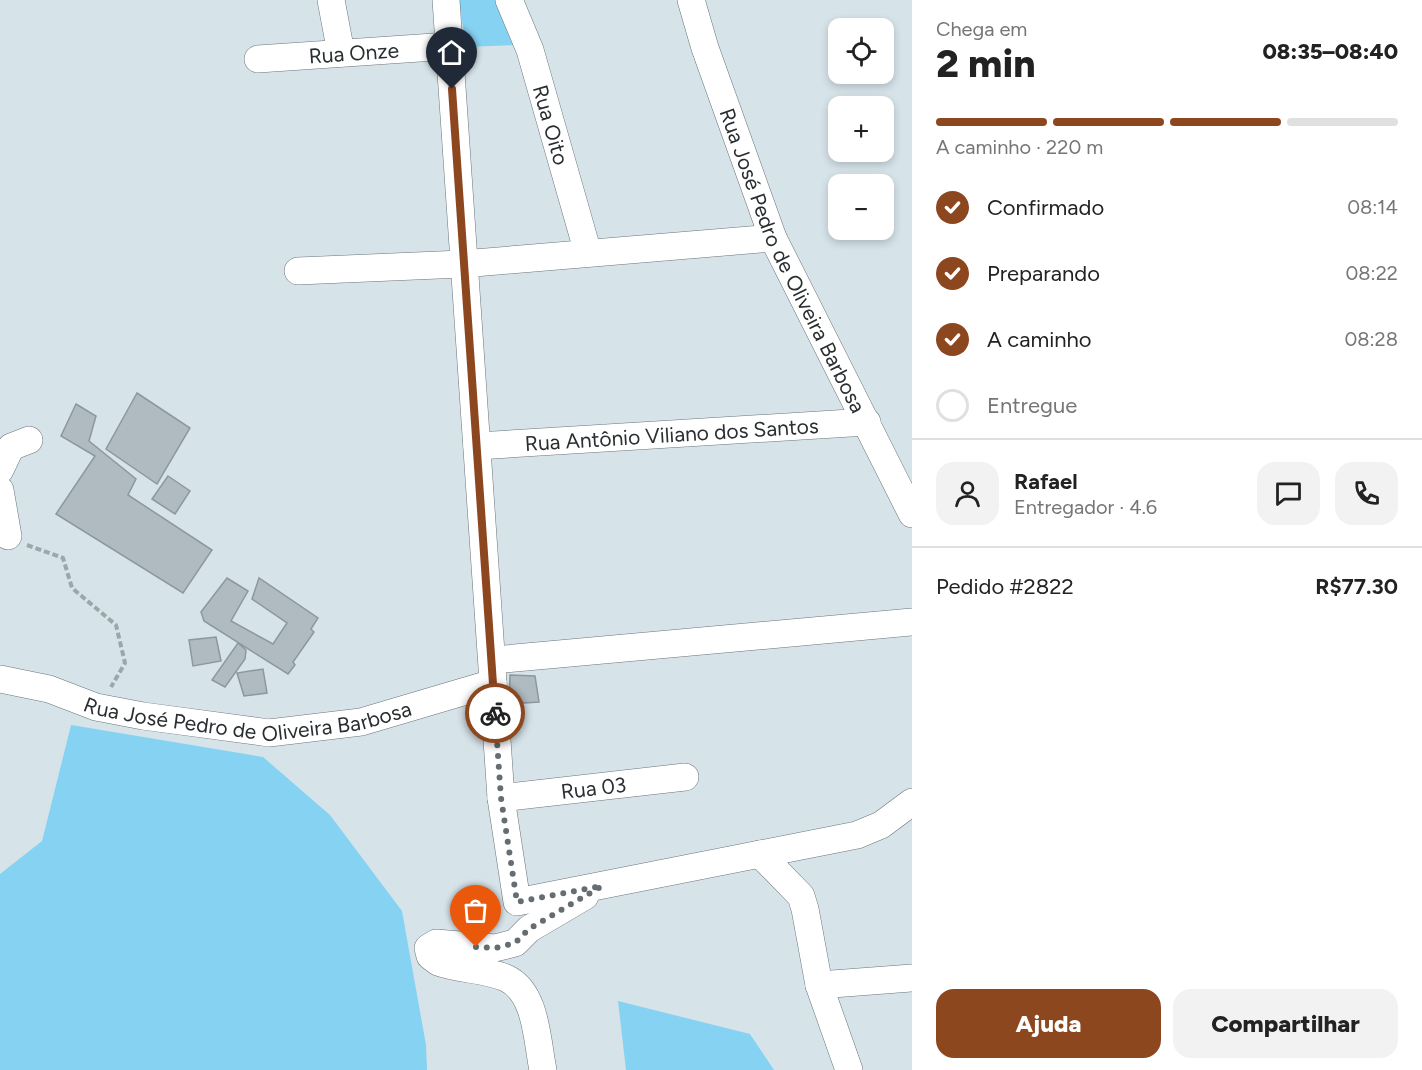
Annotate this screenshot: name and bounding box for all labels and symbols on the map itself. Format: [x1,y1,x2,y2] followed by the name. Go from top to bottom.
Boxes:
[426,27,477,89] pin
[308,37,400,68] street label: Rua Onze
[528,82,575,168] street label: Rua Oito
[715,105,871,417] street label: Rua José Pedro de Oliveira Barbosa
[524,413,819,456] street label: Rua Antônio Viliano dos Santos
[465,683,525,743] courier
[80,691,414,746] street label: Rua José Pedro de Oliveira Barbosa
[559,771,627,804] street label: Rua 03
[450,885,501,947] pin

